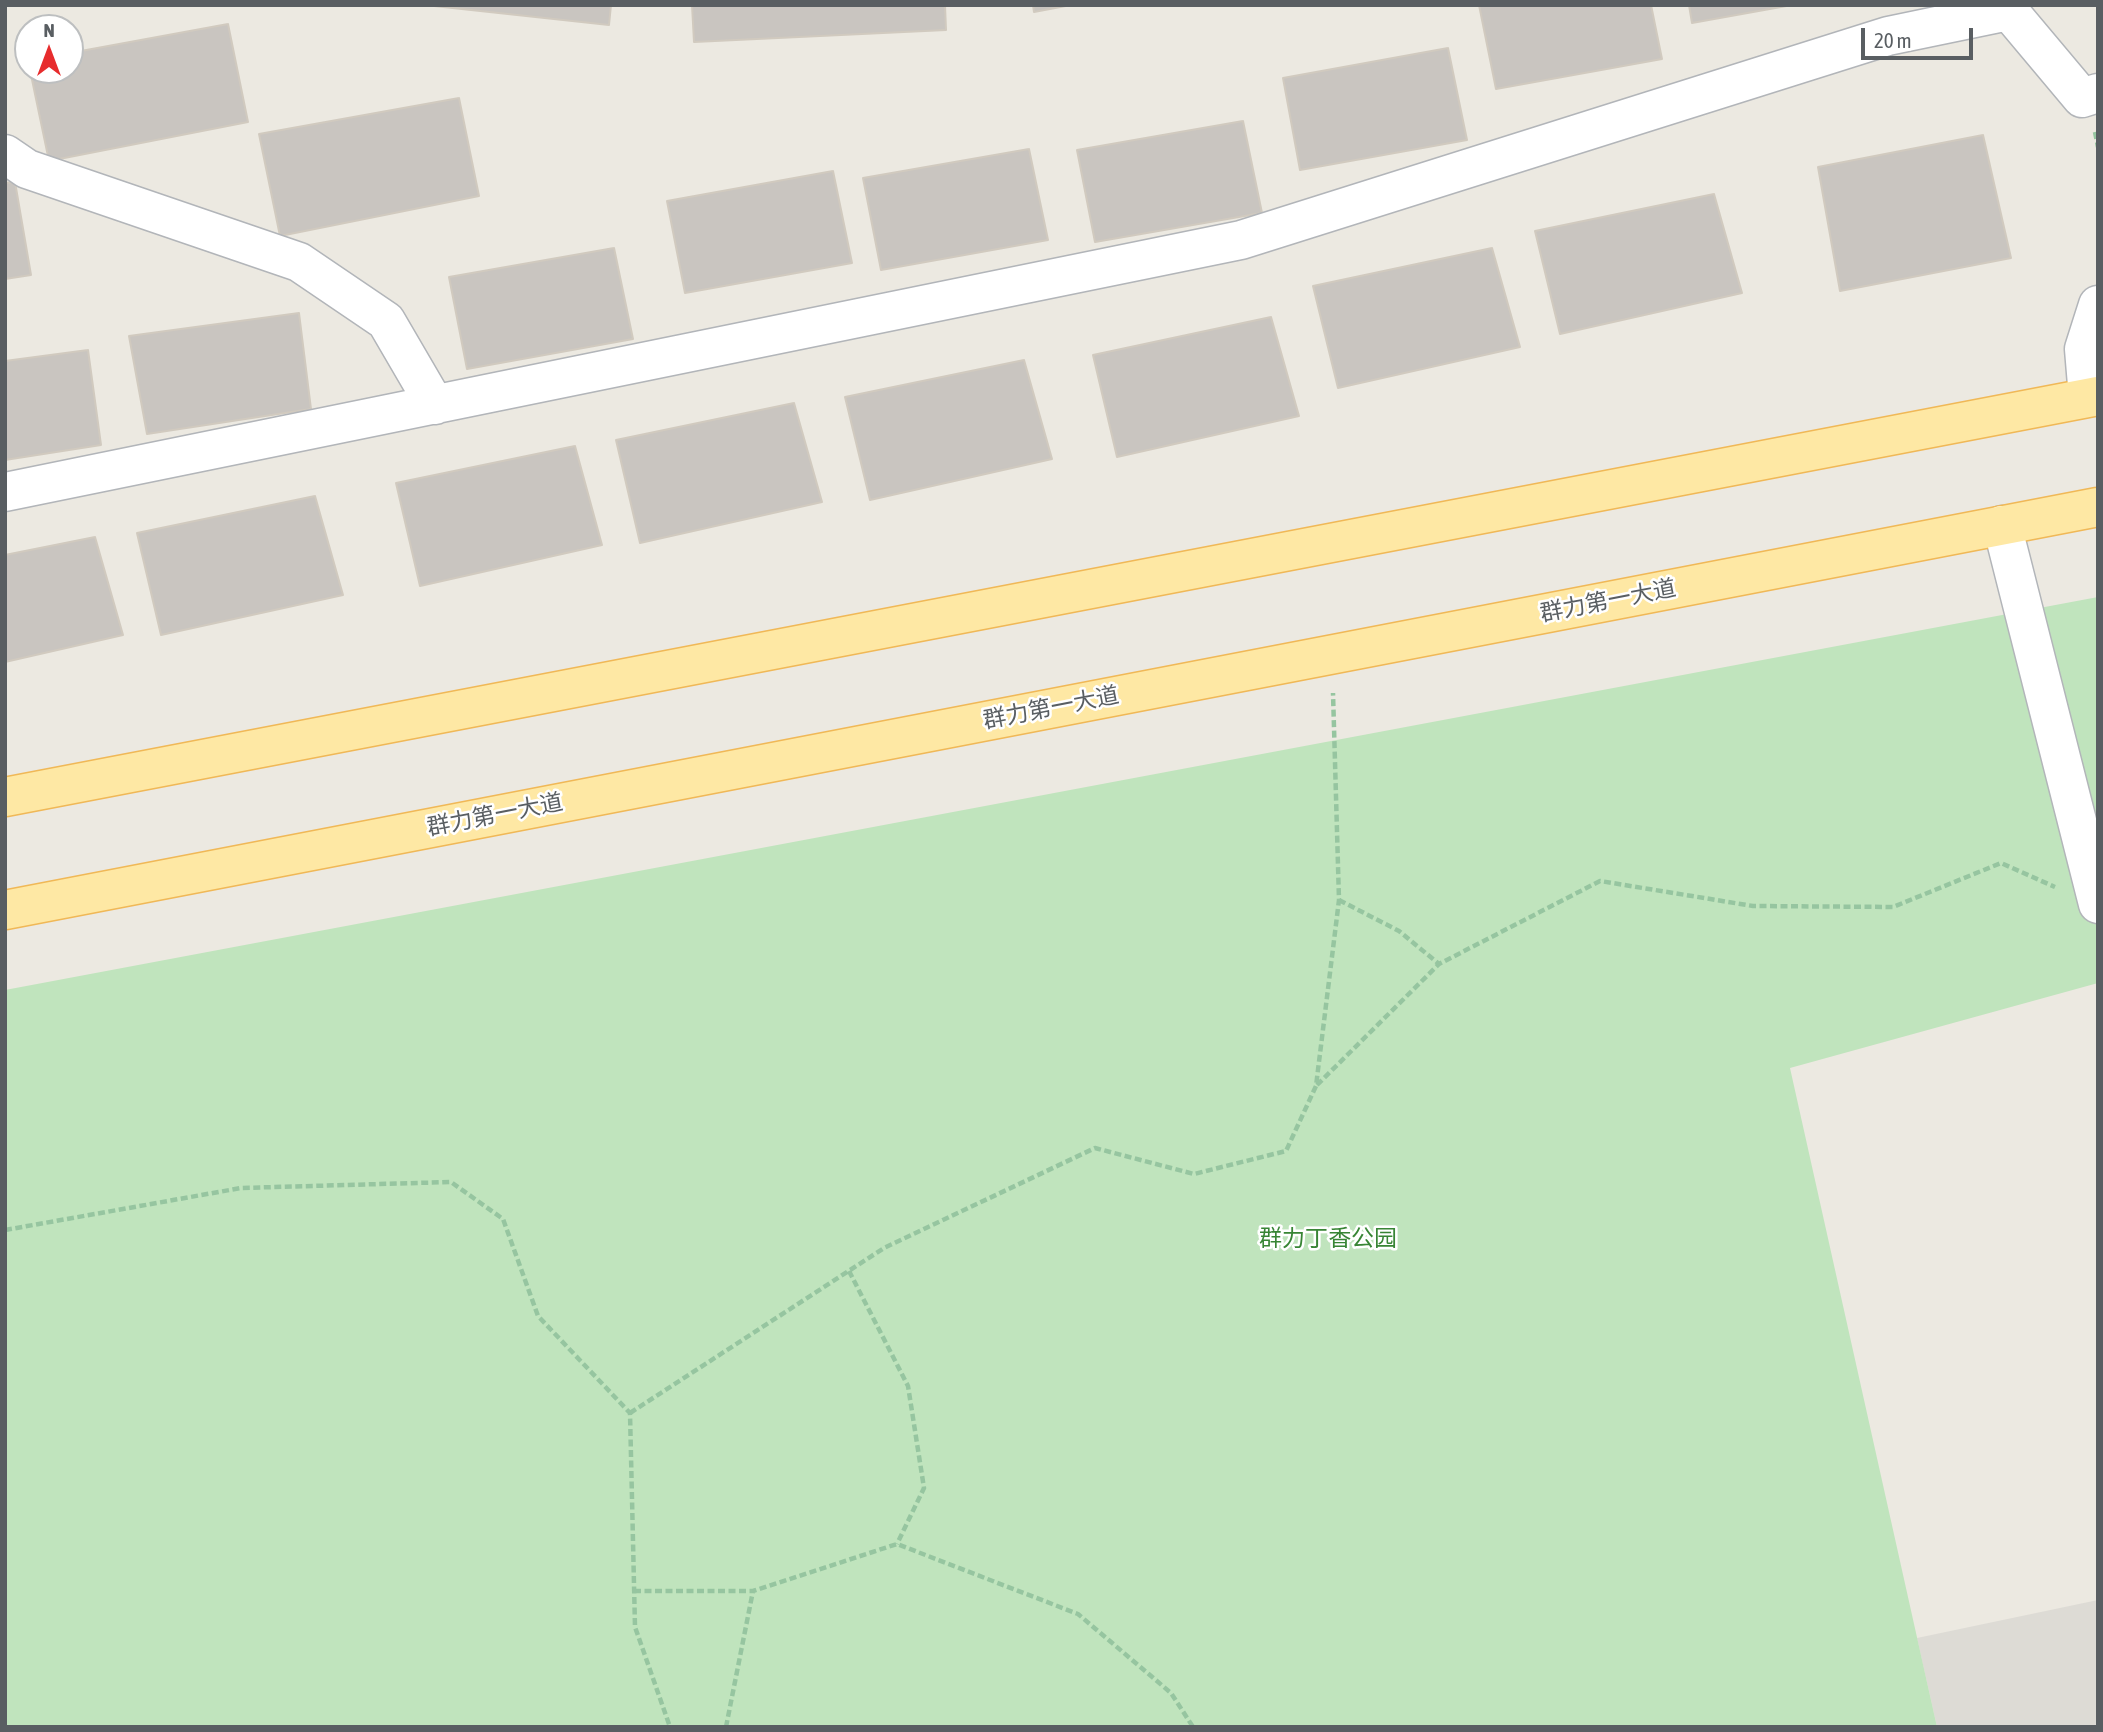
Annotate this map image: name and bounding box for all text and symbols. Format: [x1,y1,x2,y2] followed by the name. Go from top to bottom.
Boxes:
[14,14,84,84] north arrow
[1865,14,1977,58] scale bar
[43,19,55,41] text: N
[1874,28,1912,52] text: 20 m
[1538,574,1678,628] street label: 群力第一大道
[981,681,1121,735] street label: 群力第一大道
[425,788,565,842] street label: 群力第一大道
[1259,1225,1397,1253] park label: 群力丁香公园

